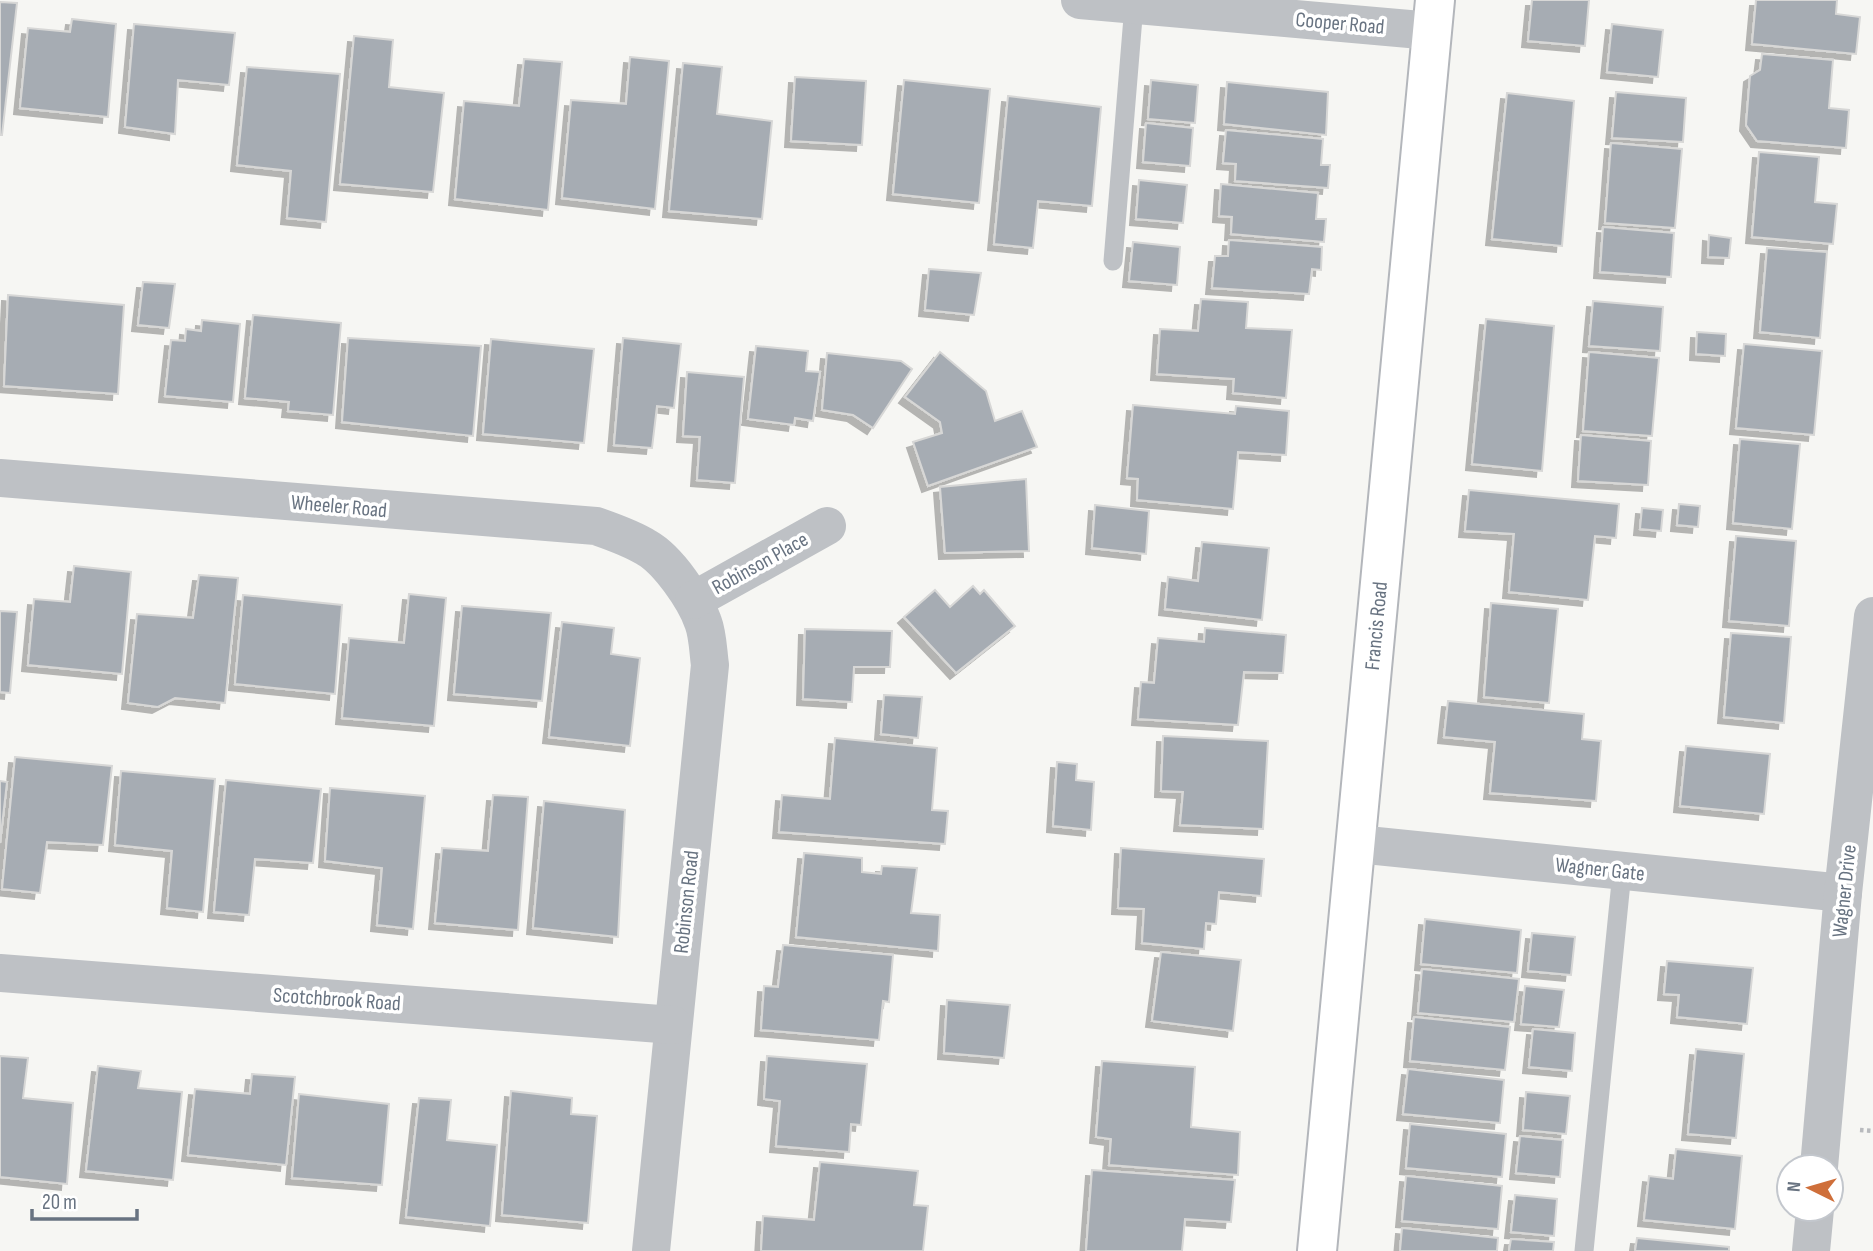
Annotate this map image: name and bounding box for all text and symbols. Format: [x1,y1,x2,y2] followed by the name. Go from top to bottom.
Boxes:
[1295,7,1385,40] street label: Cooper Road
[290,490,388,523] street label: Wheeler Road
[708,527,813,600] street label: Robinson Place
[1360,580,1393,671] street label: Francis Road
[1827,843,1862,939] street label: Wagner Drive
[669,849,704,955] street label: Robinson Road
[1554,852,1646,887] street label: Wagner Gate
[272,983,402,1016] street label: Scotchbrook Road
[1775,1153,1845,1223] north arrow
[32,1178,136,1222] scale bar
[1783,1181,1806,1193] text: N
[42,1190,77,1215] text: 20 m

